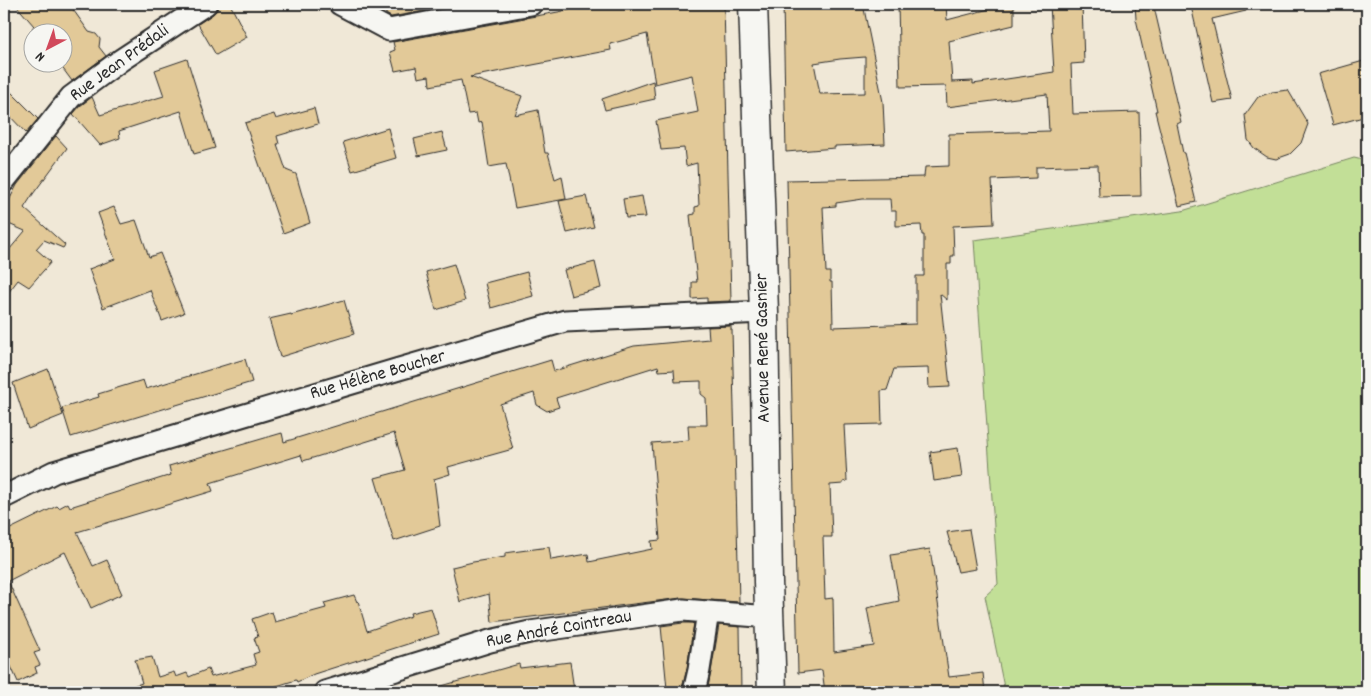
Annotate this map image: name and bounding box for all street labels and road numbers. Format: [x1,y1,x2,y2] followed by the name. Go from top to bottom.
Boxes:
[65,18,176,109] street label: Rue Jean Prédali
[749,273,779,423] street label: Avenue René Gasnier
[307,344,449,408] street label: Rue Hélène Boucher
[484,604,634,656] street label: Rue André Cointreau

